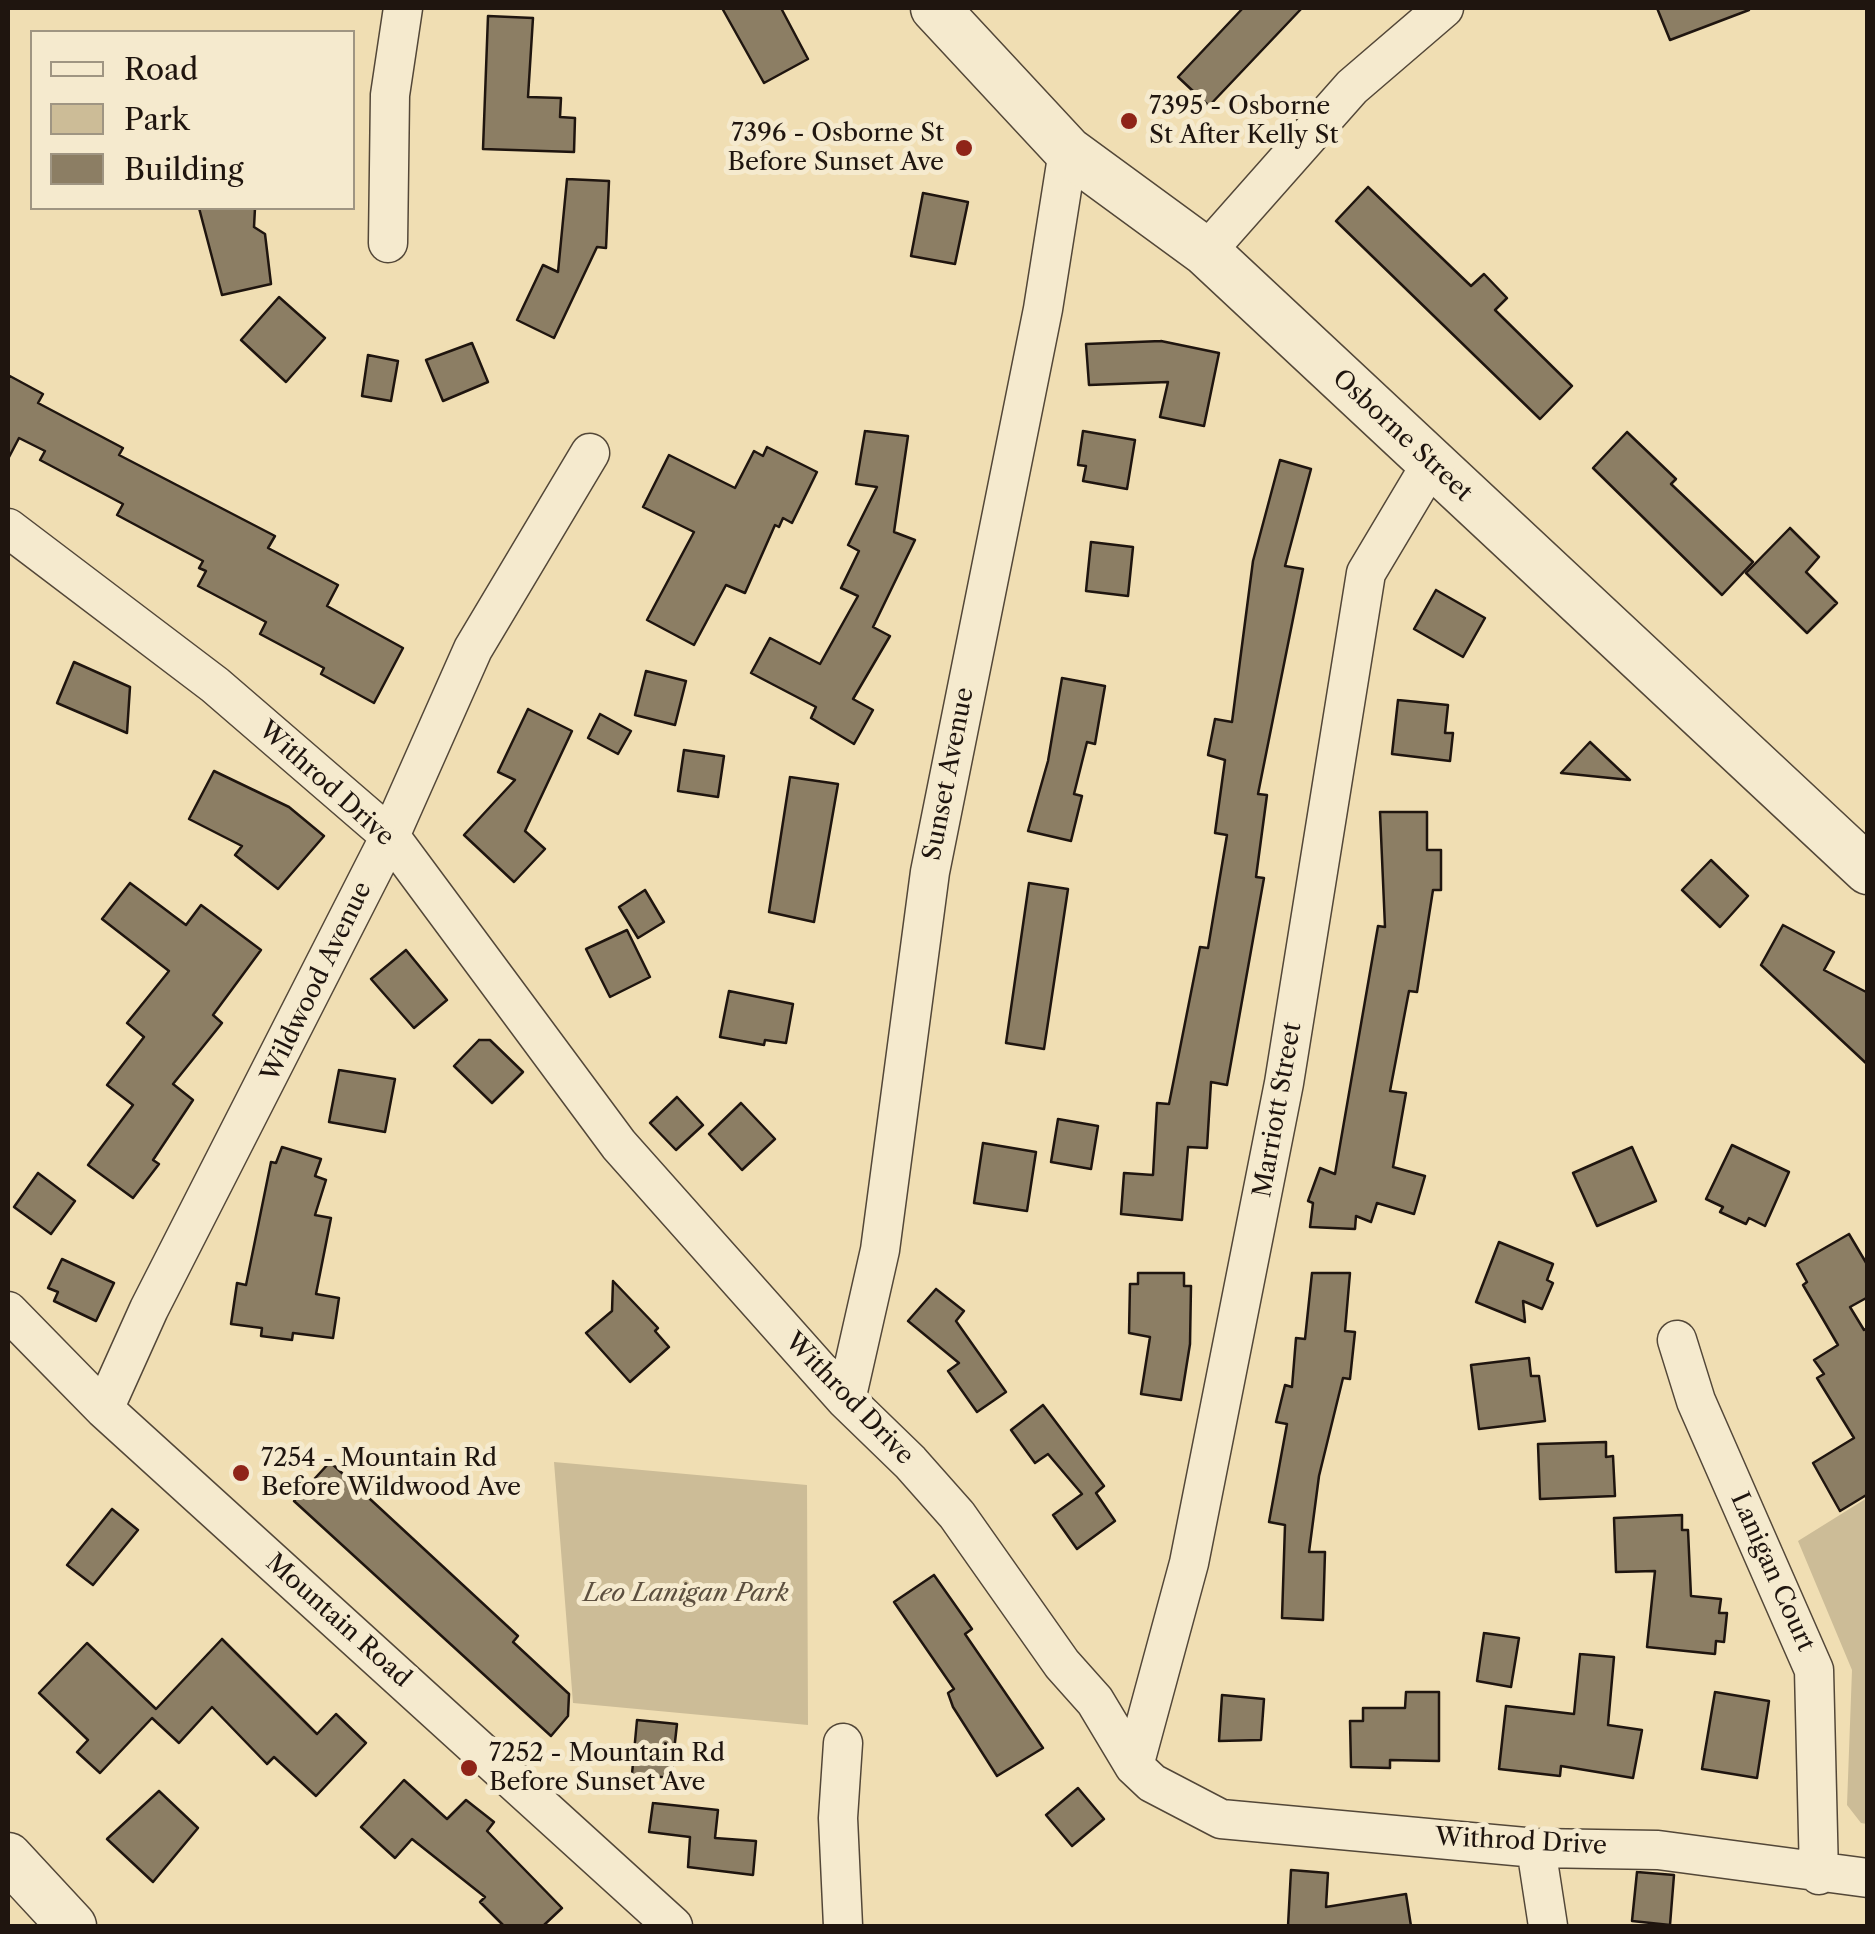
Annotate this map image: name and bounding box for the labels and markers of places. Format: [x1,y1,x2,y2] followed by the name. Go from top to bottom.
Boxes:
[1149,92,1338,151] place label: 7395 - Osborne St After Kelly St
[1118,110,1140,132] marker: 7395 - Osborne St After Kelly St
[728,119,944,178] place label: 7396 - Osborne St Before Sunset Ave
[953,137,975,159] marker: 7396 - Osborne St Before Sunset Ave
[261,1444,521,1503] place label: 7254 - Mountain Rd Before Wildwood Ave
[230,1462,252,1484] marker: 7254 - Mountain Rd Before Wildwood Ave
[489,1739,725,1798] place label: 7252 - Mountain Rd Before Sunset Ave
[458,1757,480,1779] marker: 7252 - Mountain Rd Before Sunset Ave

